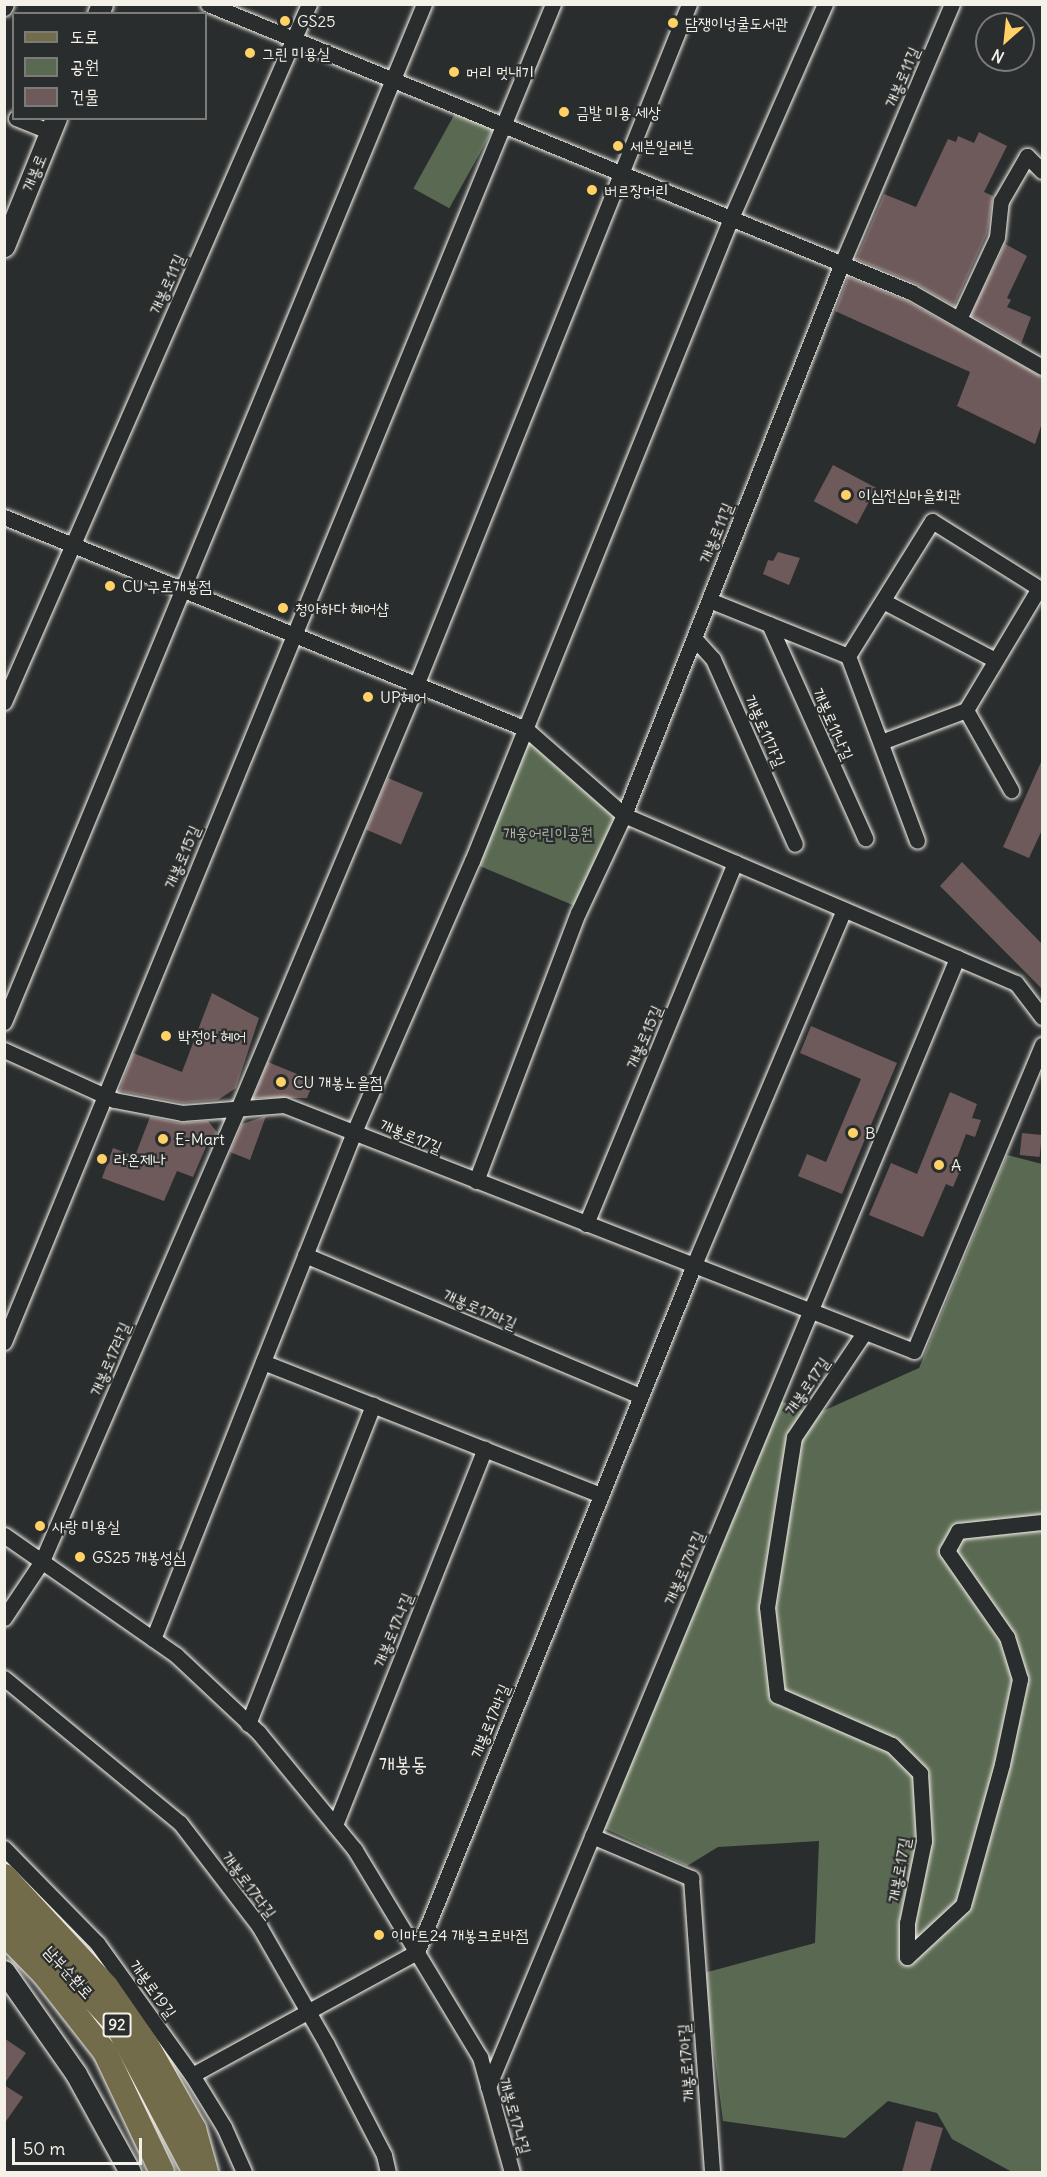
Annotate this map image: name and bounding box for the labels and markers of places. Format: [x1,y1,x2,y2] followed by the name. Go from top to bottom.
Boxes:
[297,11,335,31] place label: GS25
[685,13,788,33] place label: 담쟁이넝쿨도서관
[278,14,292,28] marker: GS25
[666,16,680,30] marker: 담쟁이넝쿨도서관
[262,43,330,63] place label: 그린 미용실
[243,46,257,60] marker: 그린 미용실
[466,62,534,82] place label: 머리 멋내기
[447,65,461,79] marker: 머리 멋내기
[576,102,661,122] place label: 금발 미용 세상
[557,105,571,119] marker: 금발 미용 세상
[630,136,694,156] place label: 세븐일레븐
[611,139,625,153] marker: 세븐일레븐
[604,180,668,200] place label: 버르장머리
[585,183,599,197] marker: 버르장머리
[858,485,961,505] place label: 이심전심마을회관
[839,488,853,502] marker: 이심전심마을회관
[122,576,212,596] place label: CU 구로개봉점
[103,579,117,593] marker: CU 구로개봉점
[295,598,389,618] place label: 청아하다 헤어샵
[276,601,290,615] marker: 청아하다 헤어샵
[380,687,426,707] place label: UP헤어
[361,690,375,704] marker: UP헤어
[178,1026,246,1046] place label: 박정아 헤어
[159,1029,173,1043] marker: 박정아 헤어
[293,1072,383,1092] place label: CU 개봉노을점
[274,1075,288,1089] marker: CU 개봉노을점
[865,1123,875,1143] place label: B
[846,1126,860,1140] marker: B
[175,1129,225,1149] place label: E-Mart
[156,1132,170,1146] marker: E-Mart
[114,1149,166,1169] place label: 라온제나
[95,1152,109,1166] marker: 라온제나
[951,1155,961,1175] place label: A
[932,1158,946,1172] marker: A
[52,1516,120,1536] place label: 사랑 미용실
[33,1519,47,1533] marker: 사랑 미용실
[92,1547,186,1567] place label: GS25 개봉성심
[73,1550,87,1564] marker: GS25 개봉성심
[391,1925,528,1945] place label: 이마트24 개봉크로바점
[372,1928,386,1942] marker: 이마트24 개봉크로바점

